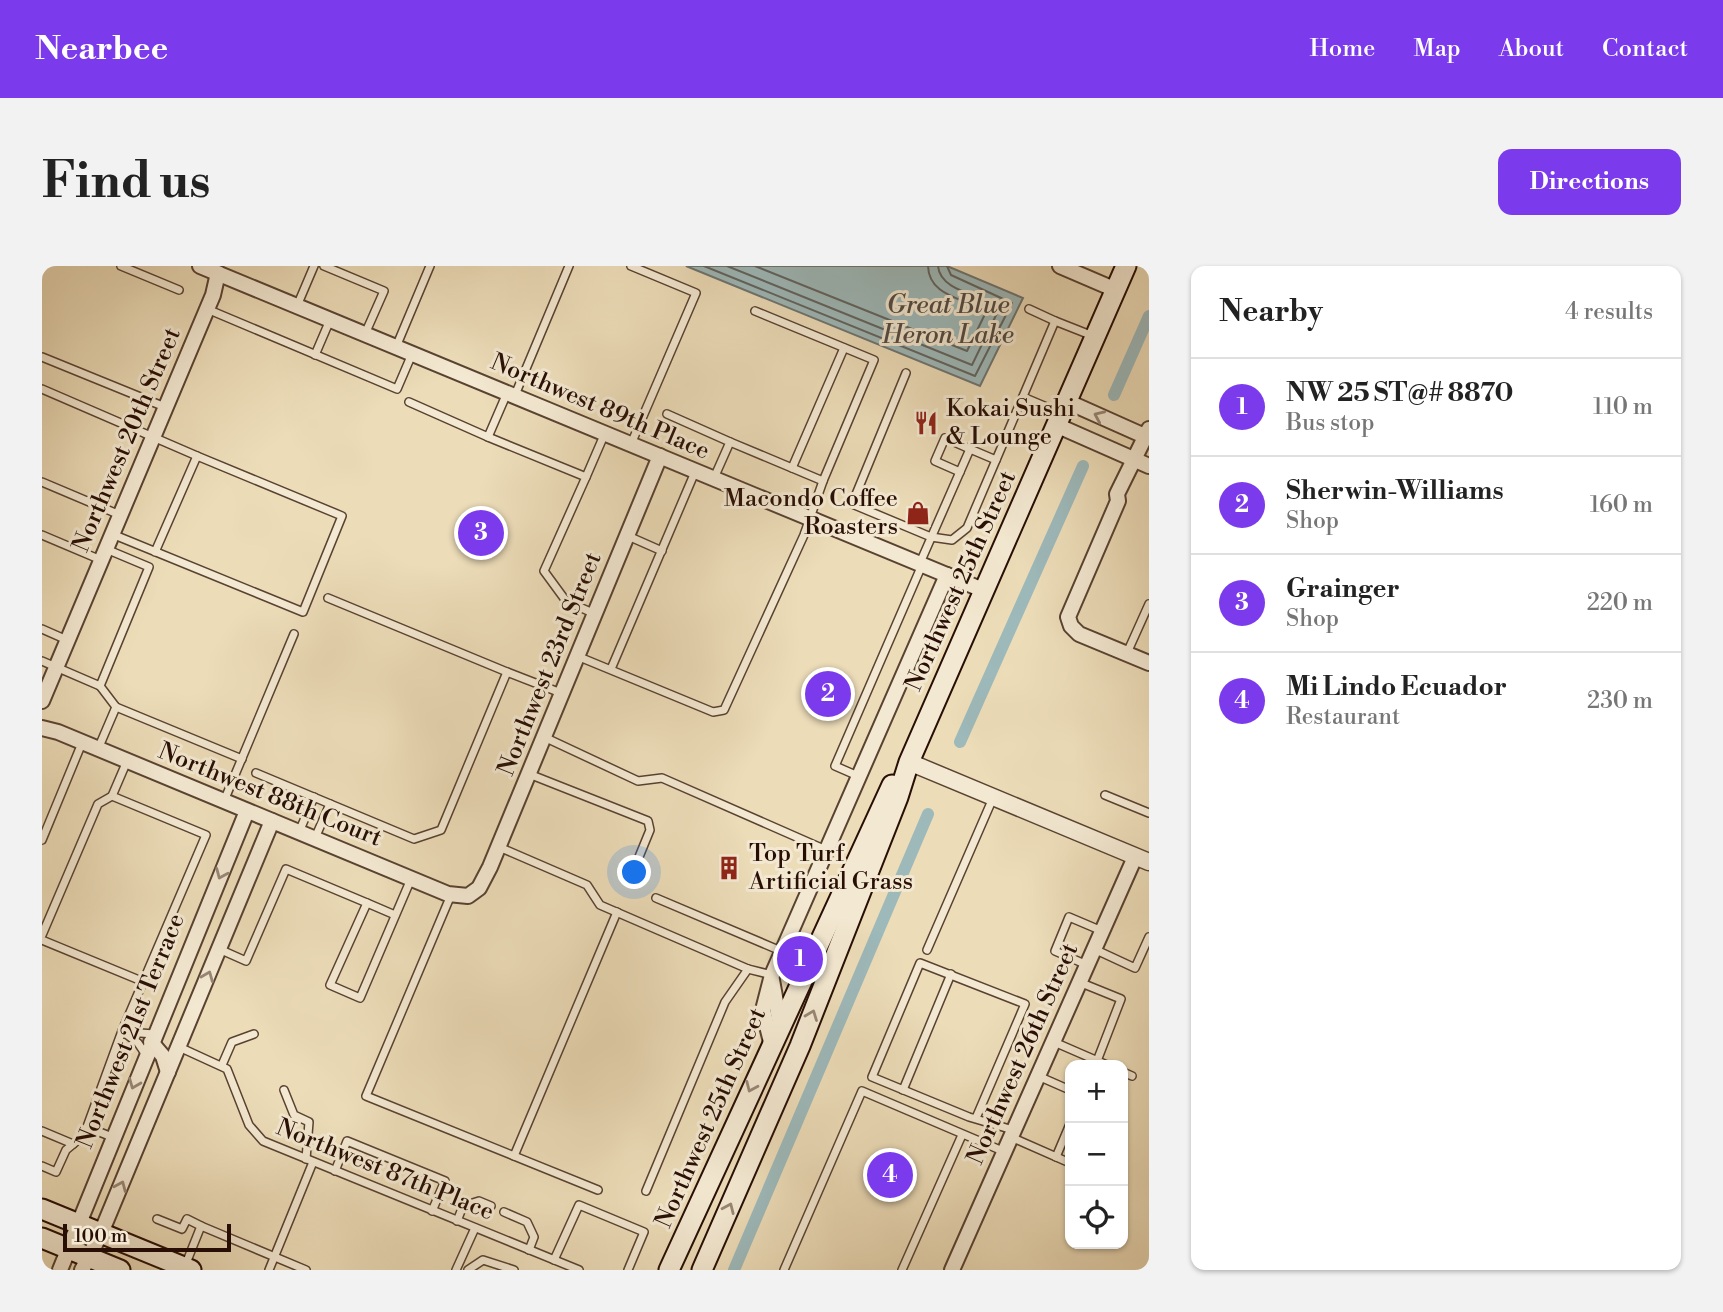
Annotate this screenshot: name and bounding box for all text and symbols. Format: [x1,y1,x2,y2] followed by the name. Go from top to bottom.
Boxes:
[35,29,168,70] text: Nearbee
[1310,34,1375,64] text: Home
[1413,34,1461,64] text: Map
[1499,34,1564,64] text: About
[1602,34,1688,64] text: Contact
[1498,149,1681,215] button: Directions
[42,152,211,213] text: Find us
[881,289,1014,351] water label: Great Blue Heron Lake
[1219,293,1323,331] text: Nearby
[1565,298,1653,326] text: 4 results
[66,323,188,557] street label: Northwest 20th Street
[486,347,714,467] street label: Northwest 89th Place
[1286,377,1513,409] text: NW 25 ST@# 8870
[1236,393,1248,421] text: 1
[1593,393,1653,421] text: 110 m
[946,394,1075,452] place label: Kokai Sushi & Lounge
[912,409,940,437] restaurant icon: Kokai Sushi & Lounge
[1286,409,1374,437] text: Bus stop
[1094,410,1106,424] one-way arrow
[899,466,1023,696] street label: Northwest 25th Street
[1286,475,1504,507] text: Sherwin-Williams
[724,484,898,542] place label: Macondo Coffee Roasters
[1235,491,1249,519] text: 2
[1590,491,1653,519] text: 160 m
[904,499,932,527] shop icon: Macondo Coffee Roasters
[458,507,504,559] pin: 3
[1286,507,1339,535] text: Shop
[491,547,609,780] street label: Northwest 23rd Street
[1286,573,1400,605] text: Grainger
[1235,589,1249,617] text: 3
[1587,589,1653,617] text: 220 m
[1286,605,1339,633] text: Shop
[805,668,851,720] pin: 2
[1286,671,1507,703] text: Mi Lindo Ecuador
[1234,687,1250,715] text: 4
[1587,687,1653,715] text: 230 m
[1286,703,1400,731] text: Restaurant
[154,736,387,854] street label: Northwest 88th Court
[748,839,913,897] place label: Top Turf Artificial Grass
[715,854,743,882] building icon: Top Turf Artificial Grass
[617,855,651,889] your location
[215,867,229,879] one-way arrow
[70,909,192,1153] street label: Northwest 21st Terrace
[777,933,823,985] pin: 1
[961,938,1086,1169] street label: Northwest 26th Street
[200,970,214,983] one-way arrow
[649,1003,773,1233] street label: Northwest 25th Street
[803,1010,817,1022] one-way arrow
[1065,1060,1128,1249] map controls
[1065,1060,1128,1123] button: +
[128,1078,142,1090] one-way arrow
[745,1080,759,1092] one-way arrow
[272,1113,498,1227] street label: Northwest 87th Place
[1065,1123,1128,1186] button: −
[867,1149,913,1201] pin: 4
[113,1181,127,1193] one-way arrow
[1065,1186,1128,1249] button: locate
[721,1202,735,1215] one-way arrow
[63,1221,231,1253] scale bar
[74,1224,127,1248] text: 100 m

